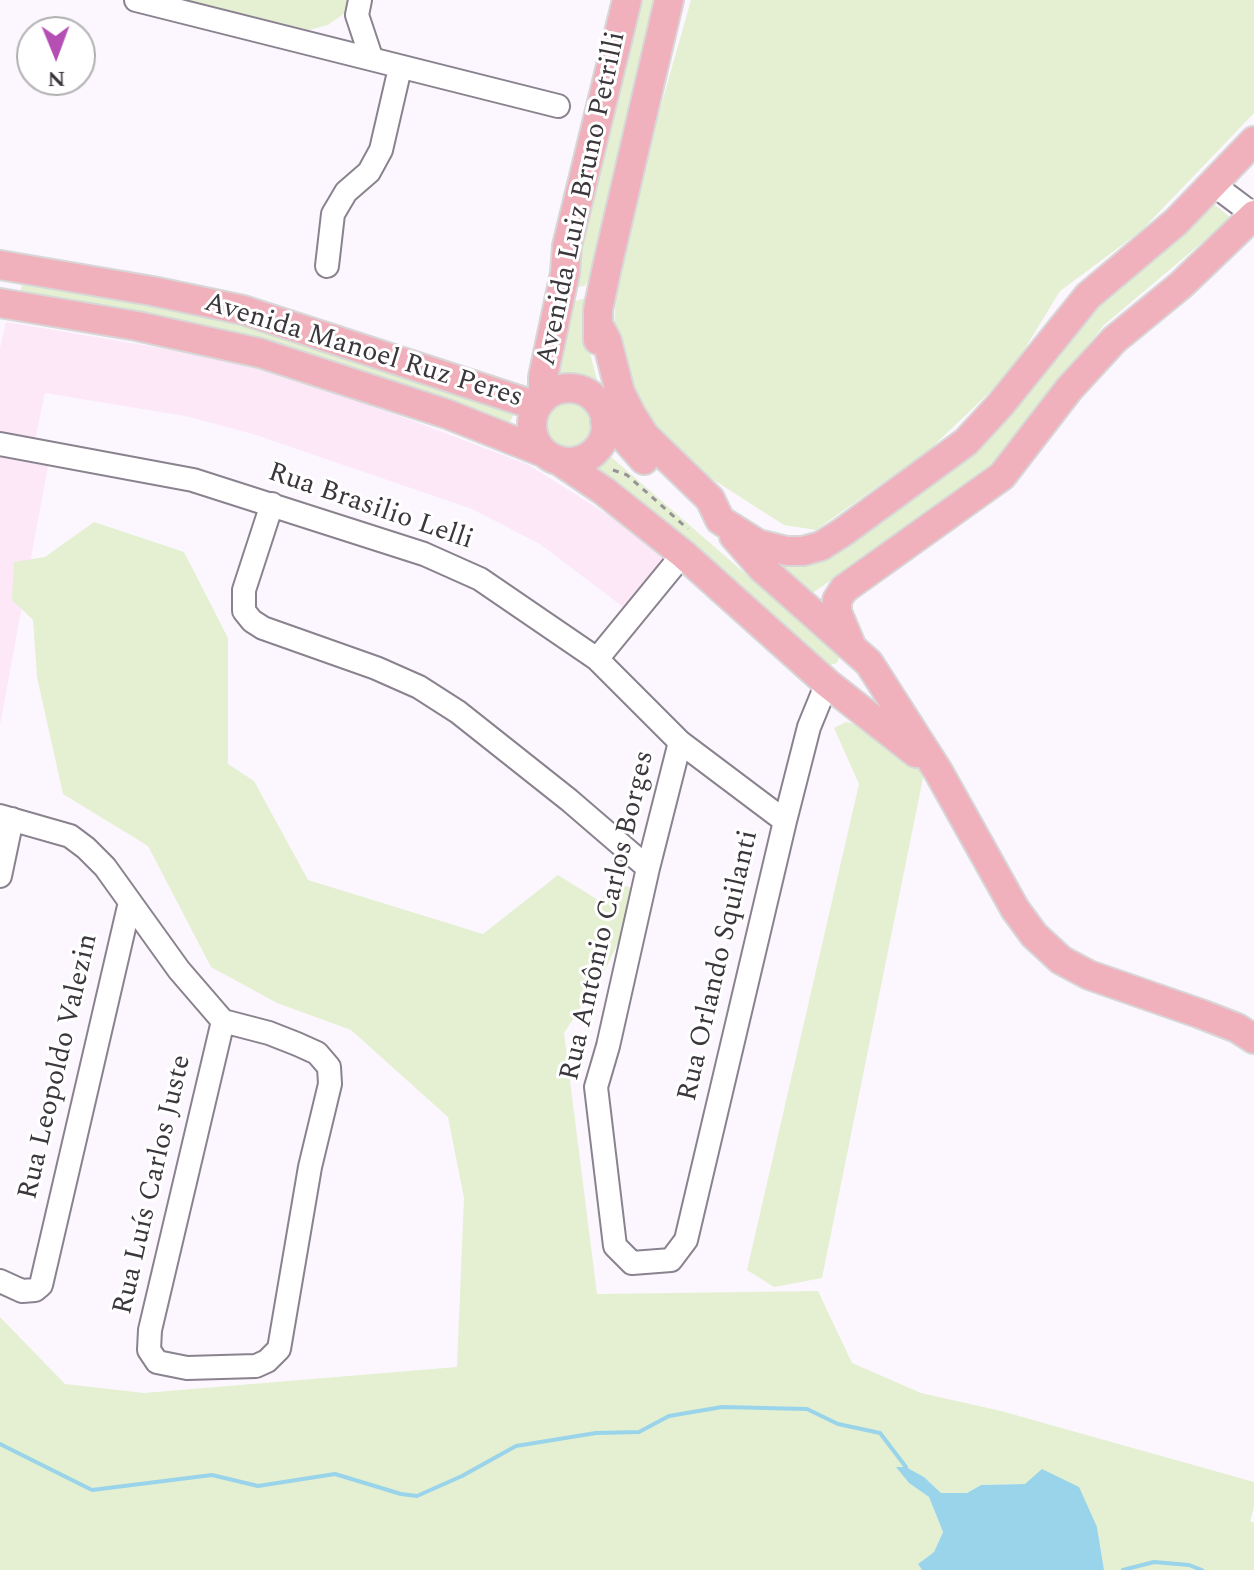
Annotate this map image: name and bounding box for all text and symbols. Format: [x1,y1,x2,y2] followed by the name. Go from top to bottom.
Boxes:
[16,16,96,96] north arrow
[531,29,635,369] street label: Avenida Luiz Bruno Petrilli
[47,62,66,95] text: N
[200,287,526,417] street label: Avenida Manoel Ruz Peres
[263,457,477,559] street label: Rua Brasilio Lelli
[555,748,663,1084] street label: Rua Antônio Carlos Borges
[672,827,768,1105] street label: Rua Orlando Squilanti
[13,931,107,1203] street label: Rua Leopoldo Valezin
[108,1052,200,1318] street label: Rua Luís Carlos Juste

